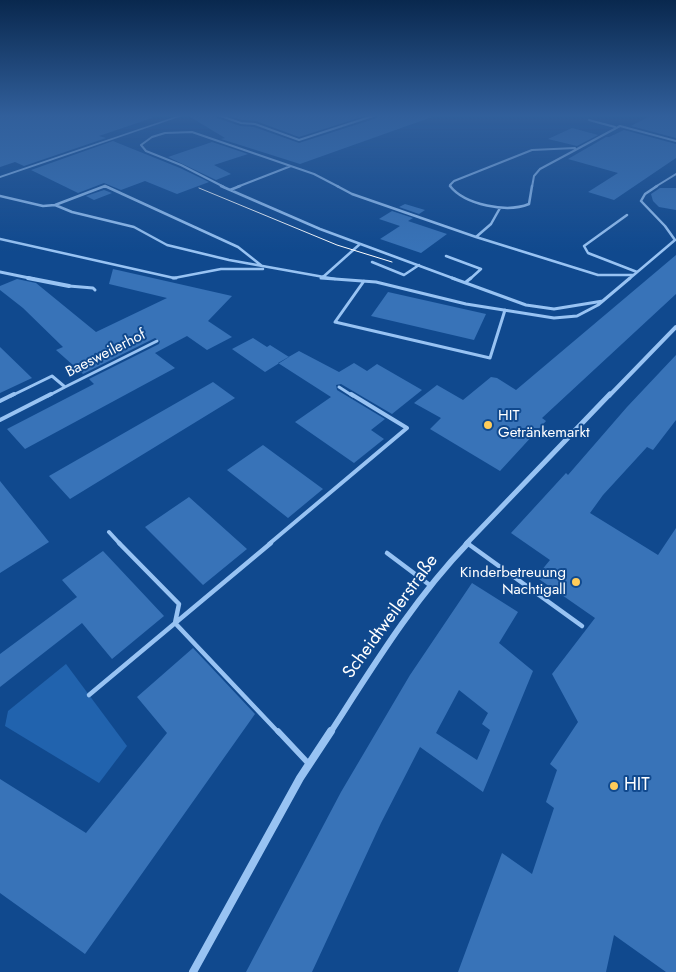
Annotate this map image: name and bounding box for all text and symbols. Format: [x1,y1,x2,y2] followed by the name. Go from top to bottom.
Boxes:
[63,326,149,382] street label: Baesweilerhof
[498,407,590,442] place label: HIT Getränkemarkt
[482,419,494,431] marker: HIT Getränkemarkt
[339,551,443,683] street label: Scheidtweilerstraße
[460,564,566,599] place label: Kinderbetreuung Nachtigall
[570,576,582,588] marker: Kinderbetreuung Nachtigall
[624,775,650,797] place label: HIT
[608,780,620,792] marker: HIT

